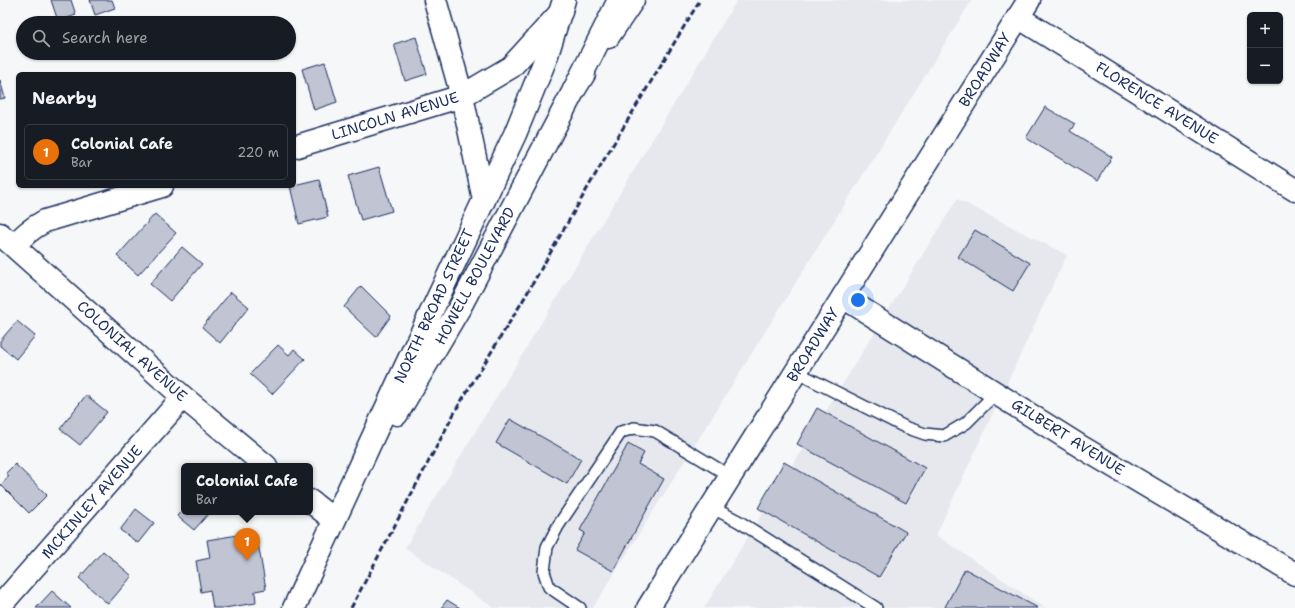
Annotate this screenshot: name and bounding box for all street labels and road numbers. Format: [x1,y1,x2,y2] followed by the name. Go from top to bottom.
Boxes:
[954,29,1016,111] street label: BROADWAY
[1092,57,1222,149] street label: FLORENCE AVENUE
[329,87,461,145] street label: LINCOLN AVENUE
[430,204,520,348] street label: HOWELL BOULEVARD
[389,226,479,386] street label: NORTH BROAD STREET
[73,296,191,406] street label: COLONIAL AVENUE
[782,304,844,386] street label: BROADWAY
[1008,394,1128,480] street label: GILBERT AVENUE
[37,441,147,563] street label: MCKINLEY AVENUE

